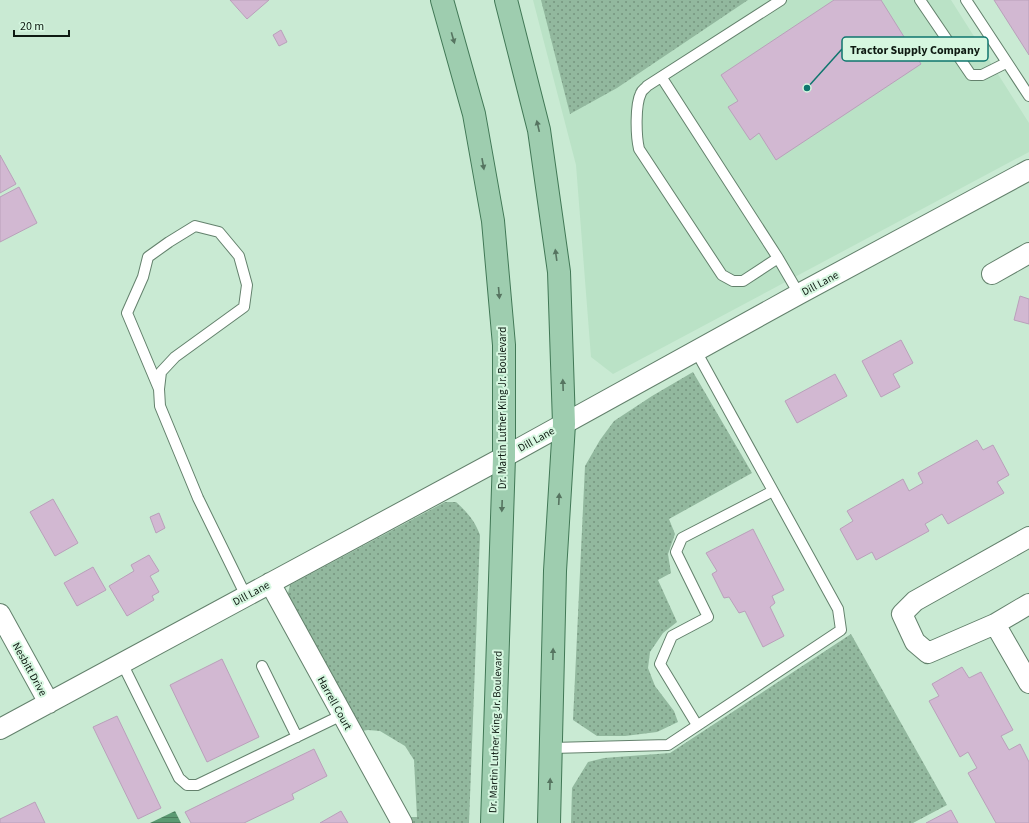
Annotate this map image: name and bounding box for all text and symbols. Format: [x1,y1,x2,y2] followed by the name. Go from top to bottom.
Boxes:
[14,12,69,38] scale bar
[20,18,44,35] text: 20 m
[450,32,456,44] one-way arrow
[842,37,988,61] callout: Tractor Supply Company
[850,42,981,59] text: Tractor Supply Company
[535,120,541,133] one-way arrow
[480,158,486,170] one-way arrow
[553,249,560,261] one-way arrow
[799,267,842,299] street label: Dill Lane
[496,287,502,299] one-way arrow
[495,327,510,489] street label: Dr. Martin Luther King Jr. Boulevard
[559,379,566,391] one-way arrow
[515,423,558,456] street label: Dill Lane
[556,493,563,505] one-way arrow
[499,500,506,512] one-way arrow
[230,577,273,609] street label: Dill Lane
[9,640,51,699] street label: Nesbitt Drive
[550,648,557,660] one-way arrow
[485,651,506,813] street label: Dr. Martin Luther King Jr. Boulevard
[314,674,356,733] street label: Harrell Court
[547,778,554,790] one-way arrow

